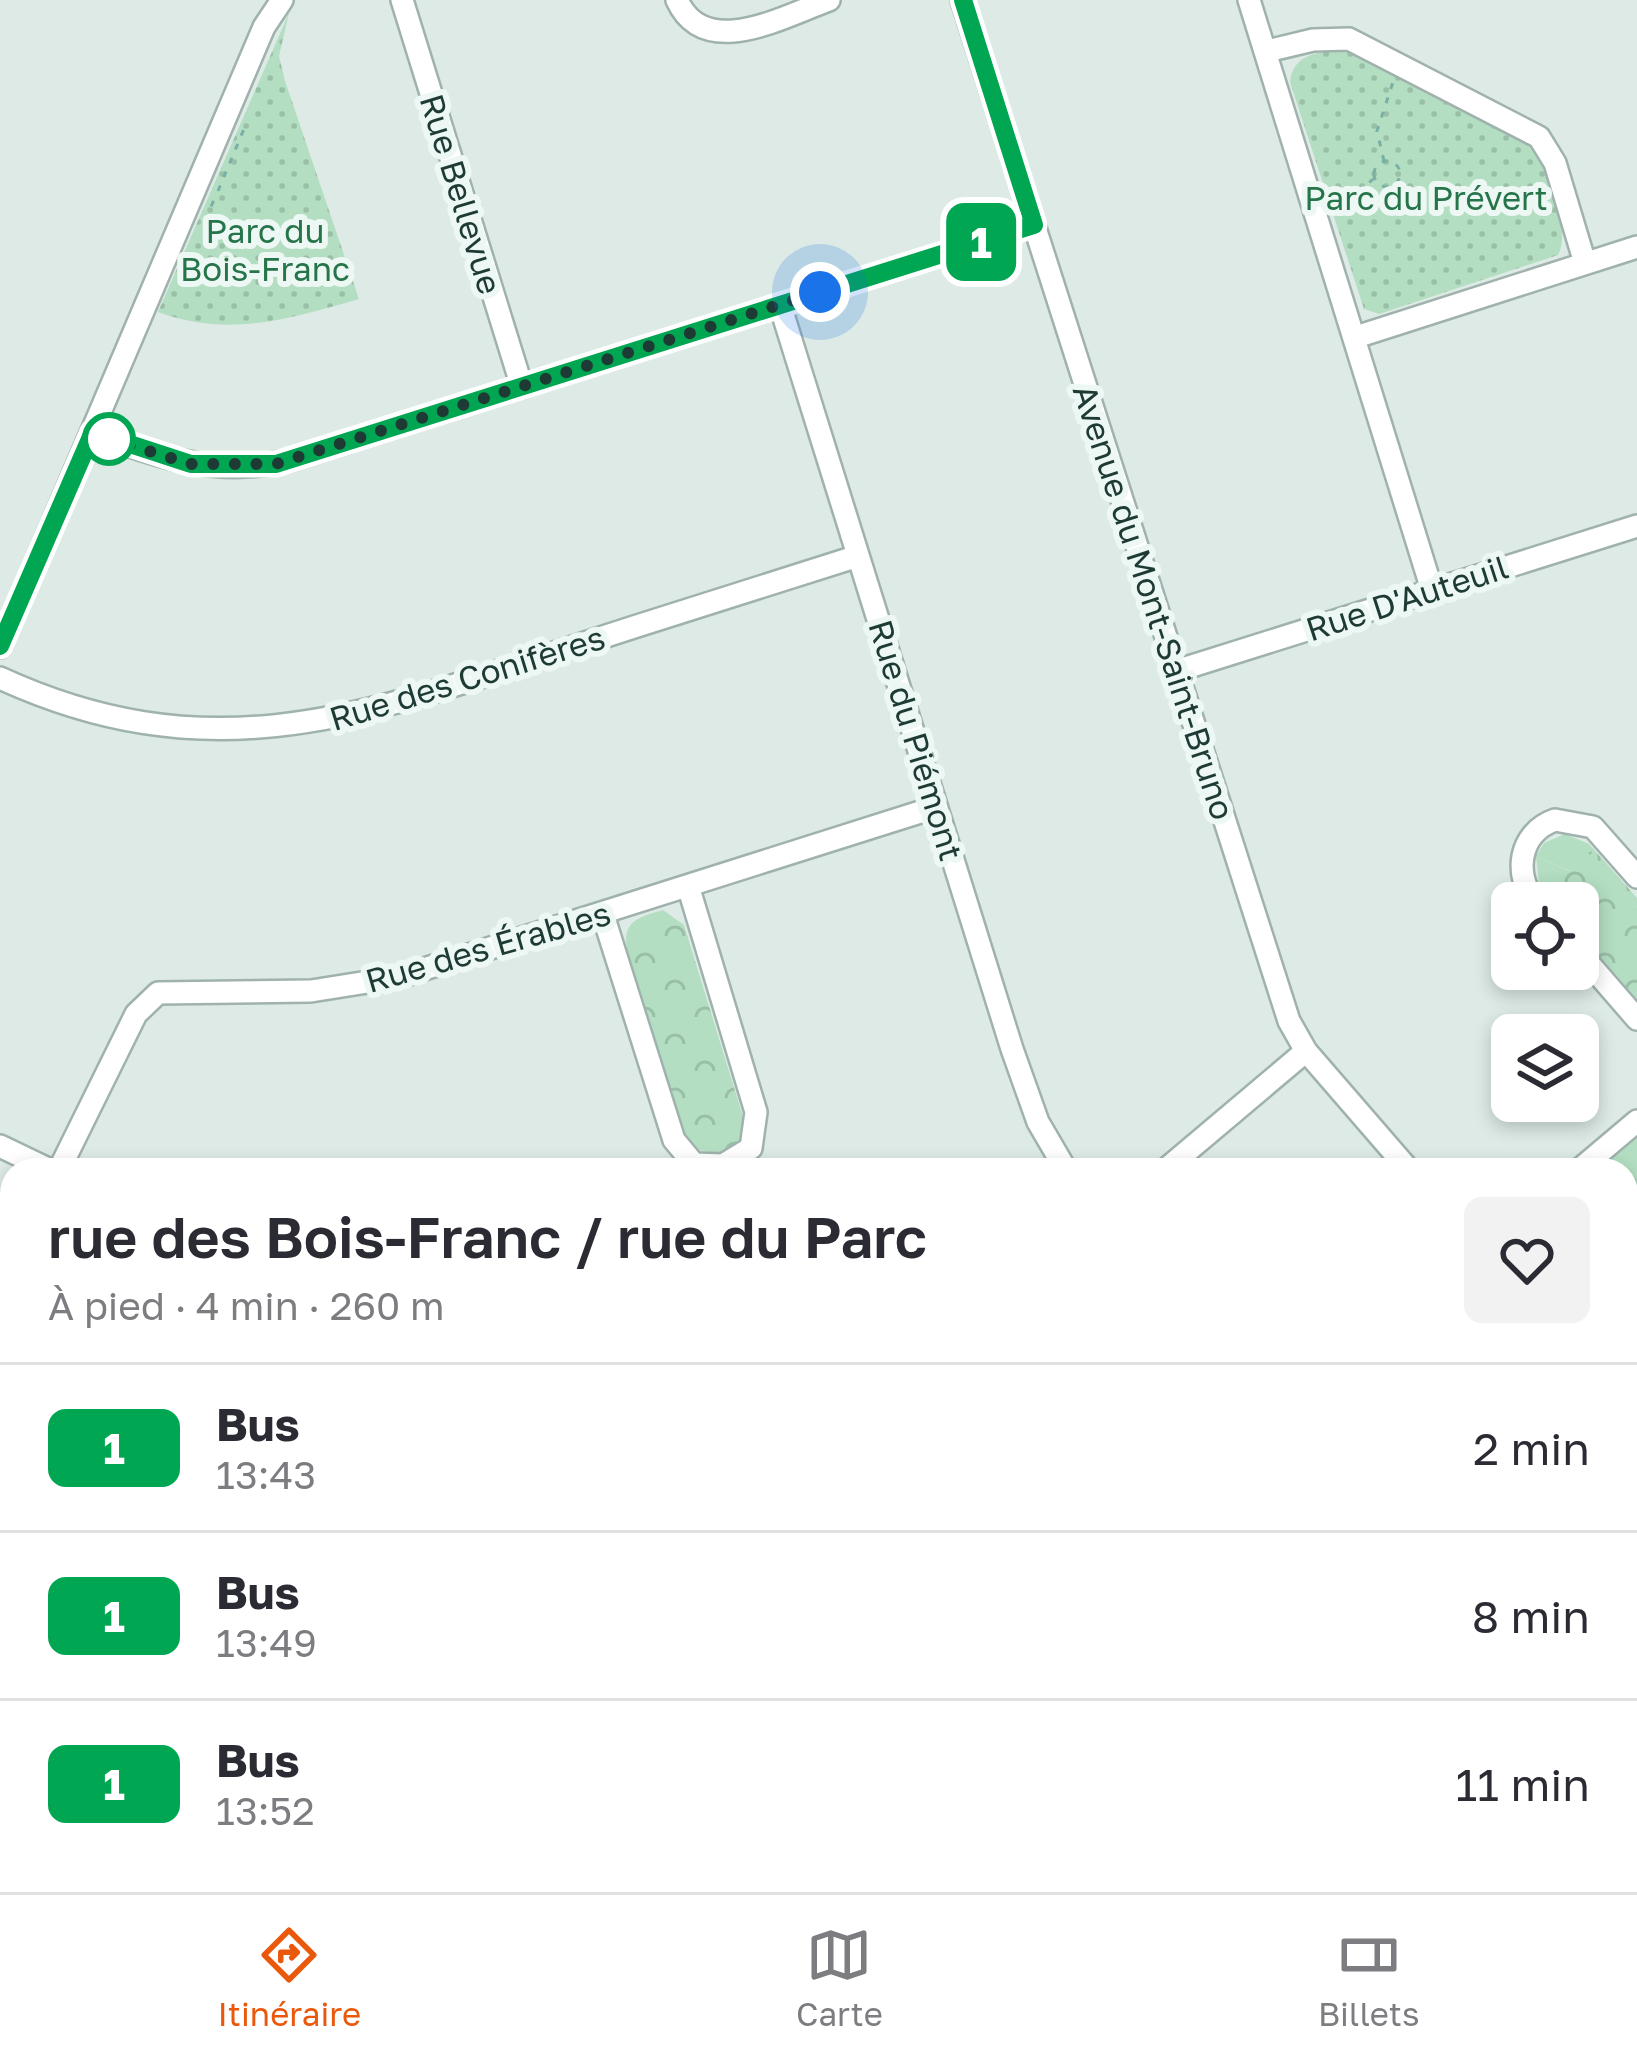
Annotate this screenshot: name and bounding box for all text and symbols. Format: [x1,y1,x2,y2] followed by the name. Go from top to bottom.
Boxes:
[413,89,510,299] street label: Rue Bellevue
[1304,178,1548,217] park label: Parc du Prévert
[942,203,1020,281] line badge: 1
[180,211,350,288] park label: Parc du Bois-Franc
[970,217,992,267] text: 1
[790,262,850,322] your location
[1066,379,1243,824] street label: Avenue du Mont-Saint-Bruno
[84,414,134,464] unlabelled marker
[1301,547,1513,649] street label: Rue D'Auteuil
[861,615,972,865] street label: Rue du Piémont
[325,617,609,738] street label: Rue des Conifères
[1491,882,1599,1122] map controls
[1491,882,1599,990] button: locate
[361,893,615,1000] street label: Rue des Érables
[1491,1014,1599,1122] button: layers
[1464,1197,1590,1323] button: heart
[48,1202,927,1271] text: rue des Bois-Franc / rue du Parc
[48,1282,444,1329] text: À pied · 4 min · 260 m
[216,1397,300,1451] text: Bus
[1473,1421,1590,1475] text: 2 min
[103,1423,125,1473] text: 1
[216,1451,316,1498] text: 13:43
[216,1565,300,1619] text: Bus
[1472,1589,1590,1643] text: 8 min
[103,1591,125,1641] text: 1
[216,1619,317,1666] text: 13:49
[216,1733,300,1787] text: Bus
[1456,1757,1590,1811] text: 11 min
[103,1759,125,1809] text: 1
[216,1787,315,1834] text: 13:52
[217,1922,361,2033] tab: Itinéraire
[796,1922,883,2033] tab: Carte
[1318,1922,1419,2033] tab: Billets

